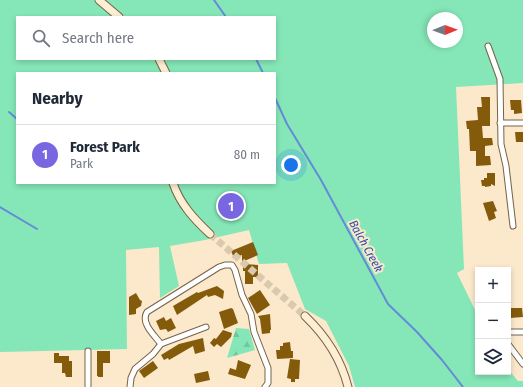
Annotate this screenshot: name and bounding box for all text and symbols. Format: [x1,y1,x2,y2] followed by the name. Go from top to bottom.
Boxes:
[427,12,463,48] north arrow
[16,16,276,60] search box
[30,27,52,49] icon: search
[62,29,134,47] text: Search here
[32,88,83,109] text: Nearby
[70,138,140,156] text: Forest Park
[42,147,48,162] text: 1
[234,147,260,162] text: 80 m
[281,155,301,175] your location
[70,156,93,171] text: Park
[218,191,244,221] pin: 1
[346,218,386,274] water label: Balch Creek
[475,267,511,375] map controls
[475,267,511,303] button: +
[475,303,511,339] button: −
[475,339,511,375] button: layers

